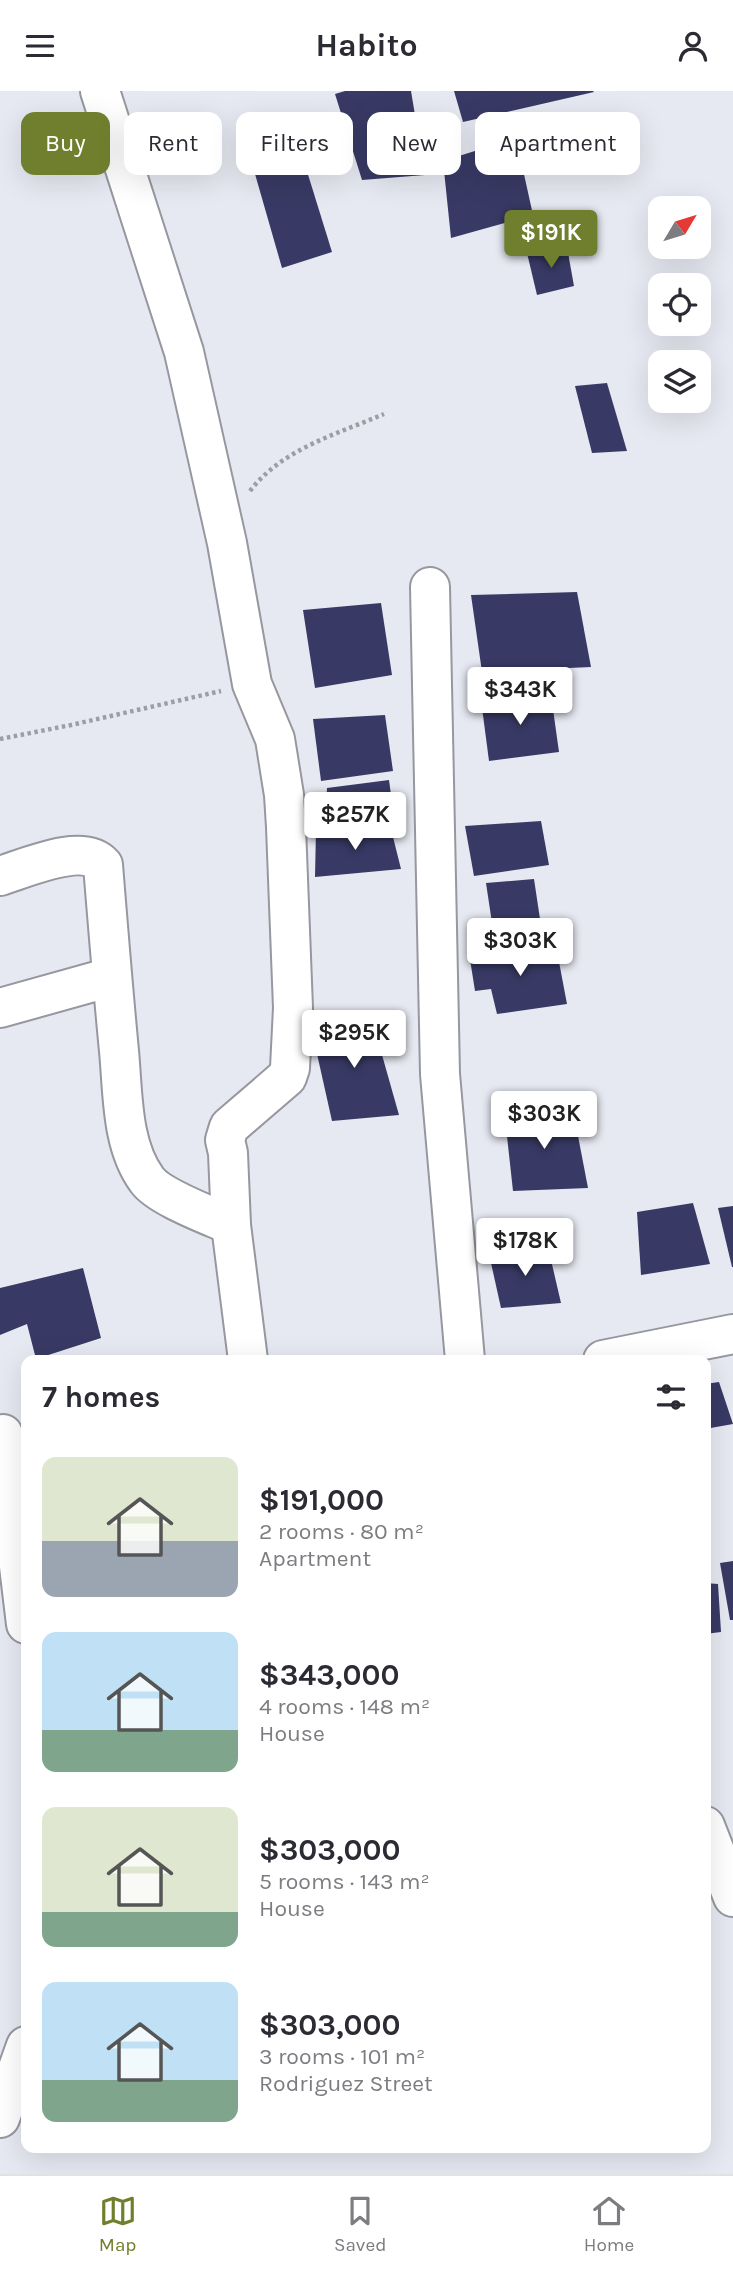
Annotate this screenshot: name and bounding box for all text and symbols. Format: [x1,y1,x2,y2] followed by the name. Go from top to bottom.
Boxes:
[21,27,59,65] icon: menu
[315,27,418,64] text: Habito
[674,27,712,65] icon: person
[21,112,110,175] chip: Buy
[124,112,222,175] chip: Rent
[236,112,353,175] chip: Filters
[367,112,461,175] chip: New
[475,112,640,175] chip: Apartment
[648,196,710,259] north arrow
[648,196,711,413] map controls
[502,211,600,270] pin: $191K
[520,219,582,246] text: $191K
[648,273,711,336] button: locate
[648,350,711,413] button: layers
[471,667,569,727] pin: $343K
[483,676,557,703] text: $343K
[306,793,404,852] pin: $257K
[320,801,390,828] text: $257K
[471,919,569,978] pin: $303K
[483,927,557,954] text: $303K
[305,1011,403,1070] pin: $295K
[318,1019,390,1046] text: $295K
[495,1091,593,1151] pin: $303K
[507,1100,581,1127] text: $303K
[476,1219,574,1278] pin: $178K
[492,1227,558,1254] text: $178K
[652,1378,690,1416] icon: filters
[42,1379,160,1415] text: 7 homes
[259,1482,384,1518] text: $191,000
[98,1485,182,1569] icon: home
[259,1518,424,1545] text: 2 rooms · 80 m²
[259,1545,371,1572] text: Apartment
[259,1657,399,1693] text: $343,000
[98,1660,182,1744] icon: home
[259,1693,430,1720] text: 4 rooms · 148 m²
[259,1720,325,1747] text: House
[259,1832,400,1868] text: $303,000
[98,1835,182,1919] icon: home
[259,1868,430,1895] text: 5 rooms · 143 m²
[259,1895,325,1922] text: House
[259,2007,400,2043] text: $303,000
[98,2010,182,2094] icon: home
[259,2043,425,2070] text: 3 rooms · 101 m²
[259,2070,433,2097] text: Rodriguez Street
[99,2192,137,2256] tab: Map
[334,2192,386,2256] tab: Saved
[584,2192,634,2256] tab: Home

